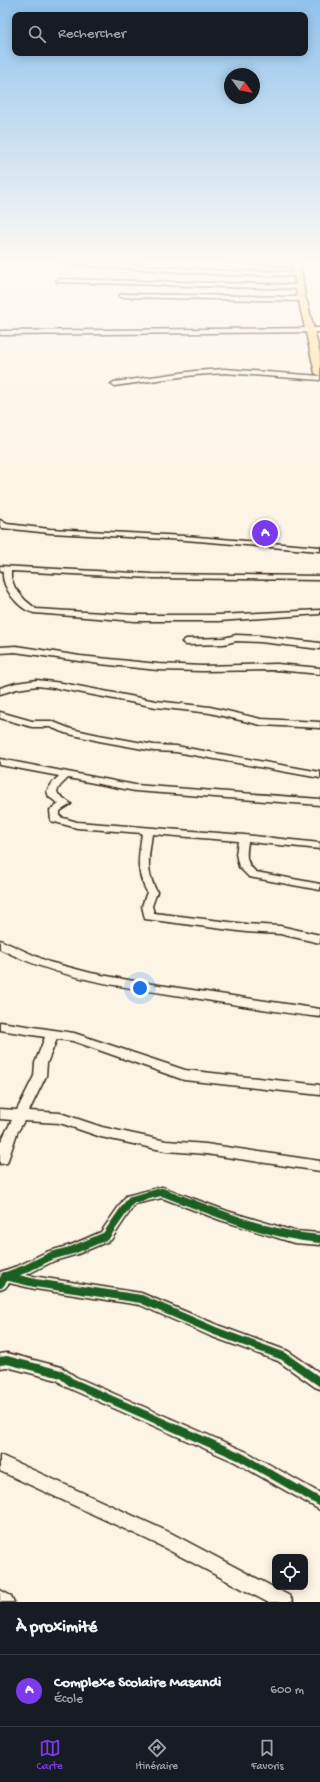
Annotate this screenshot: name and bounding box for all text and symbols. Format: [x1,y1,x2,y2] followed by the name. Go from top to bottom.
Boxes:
[12,12,308,56] search box
[26,23,48,45] icon: search
[58,25,126,43] text: Rechercher
[224,68,260,104] north arrow
[252,518,278,548] pin: A
[130,978,150,998] your location
[272,1554,308,1590] map controls
[272,1554,308,1590] button: locate
[16,1618,97,1638] text: À proximité
[54,1674,221,1692] text: Complexe Scolaire Masandi
[25,1683,33,1698] text: A
[270,1683,304,1698] text: 600 m
[54,1692,83,1707] text: École
[36,1737,63,1773] tab: Carte
[136,1737,178,1773] tab: Itinéraire
[251,1737,284,1773] tab: Favoris

